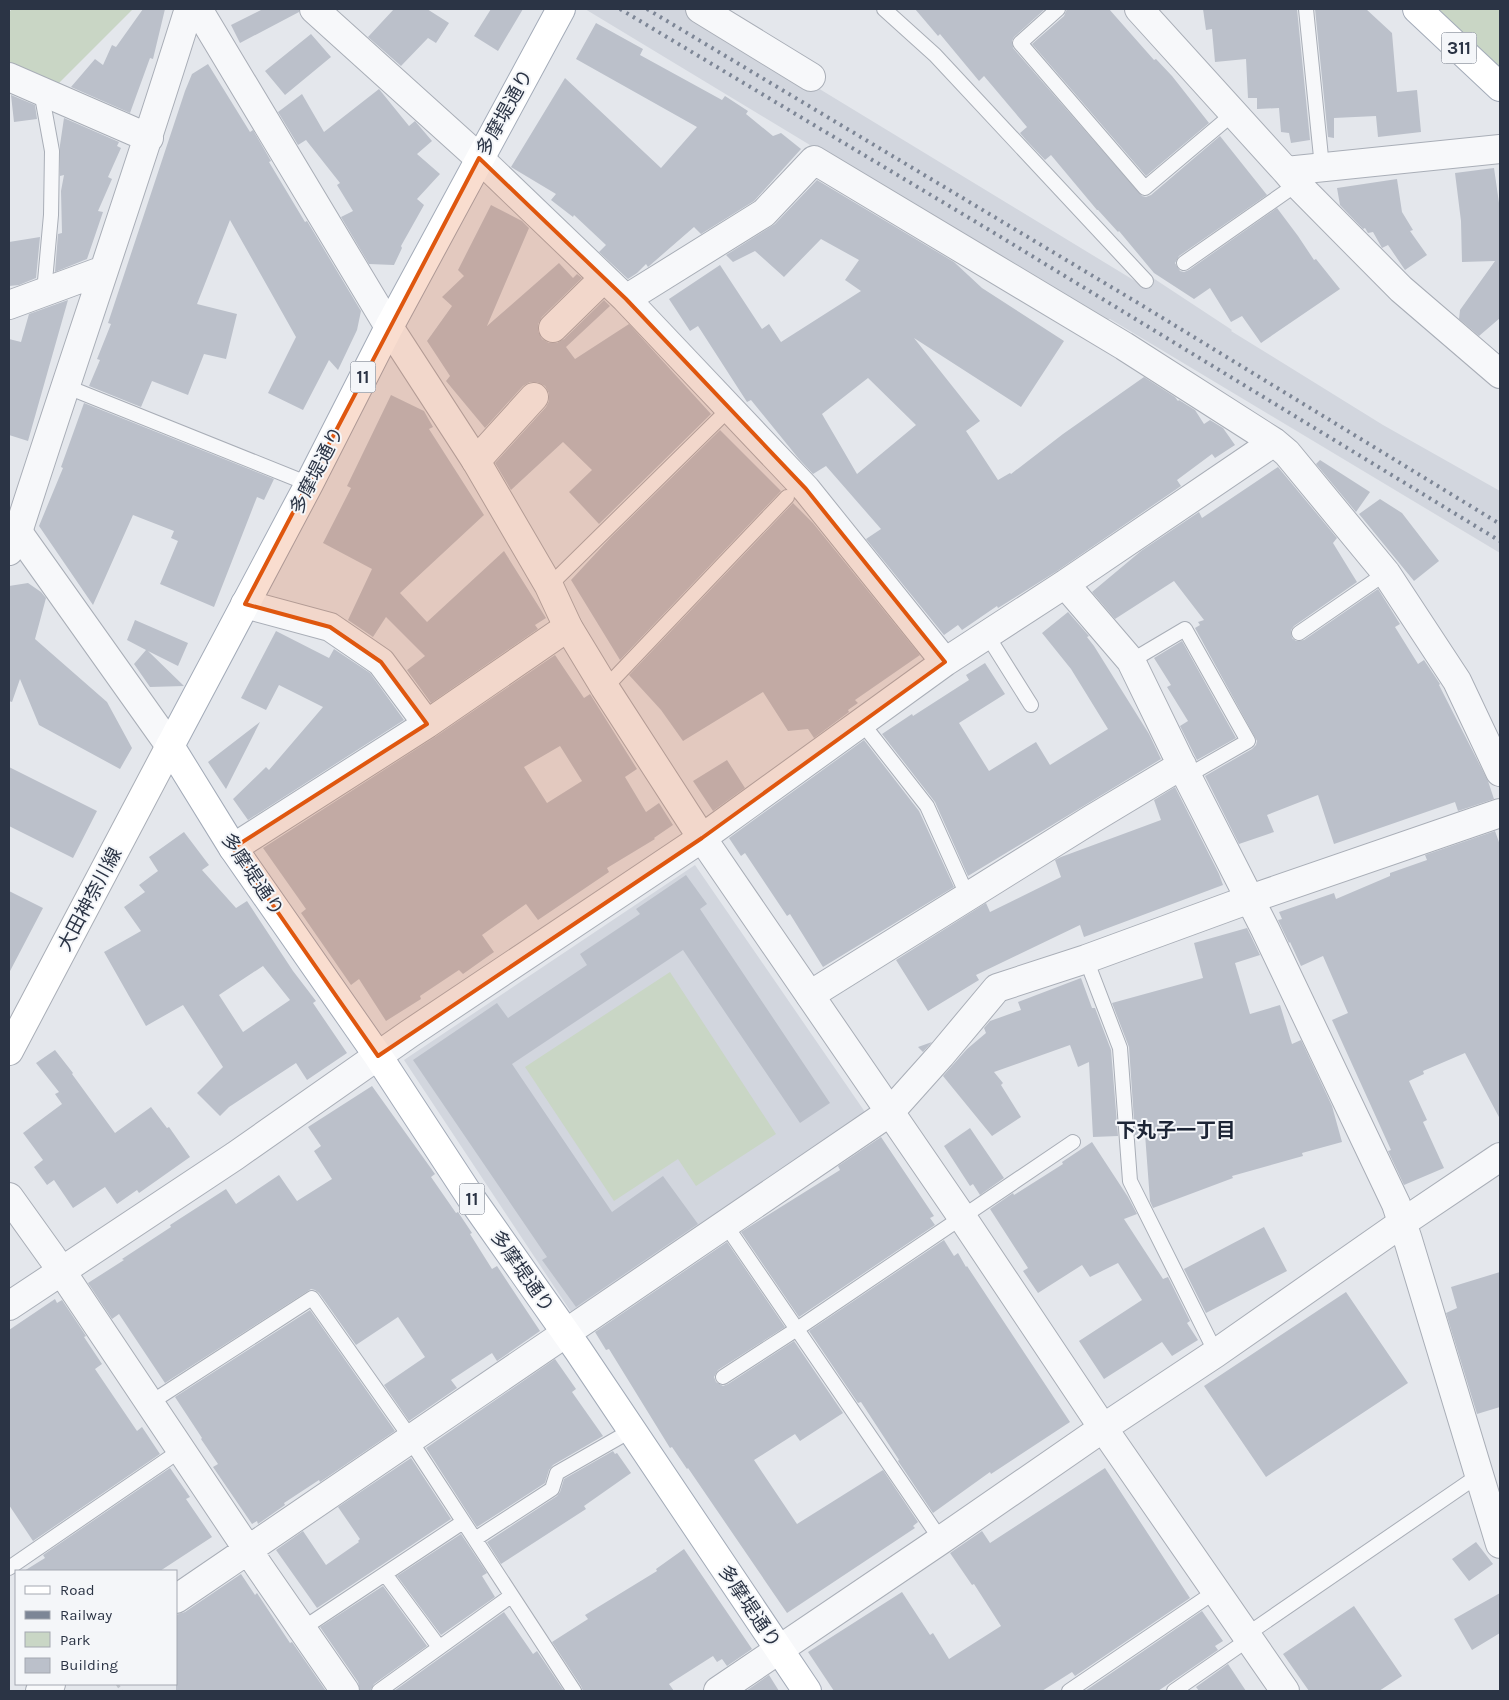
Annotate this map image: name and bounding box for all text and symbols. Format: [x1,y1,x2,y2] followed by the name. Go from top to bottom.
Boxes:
[1442,32,1476,64] road number: 311
[472,66,538,159] street label: 多摩堤通り
[350,362,376,392] road number: 11
[286,423,348,518] street label: 多摩堤通り
[216,829,288,920] street label: 多摩堤通り
[53,844,126,955] street label: 大田神奈川線
[1116,1119,1236,1142] district label: 下丸子一丁目
[460,1184,484,1214] road number: 11
[486,1226,558,1317] street label: 多摩堤通り
[713,1561,785,1652] street label: 多摩堤通り
[15,1570,178,1685] legend
[60,1581,95,1599] text: Road
[60,1606,112,1624] text: Railway
[60,1631,90,1649] text: Park
[60,1656,118,1674] text: Building

